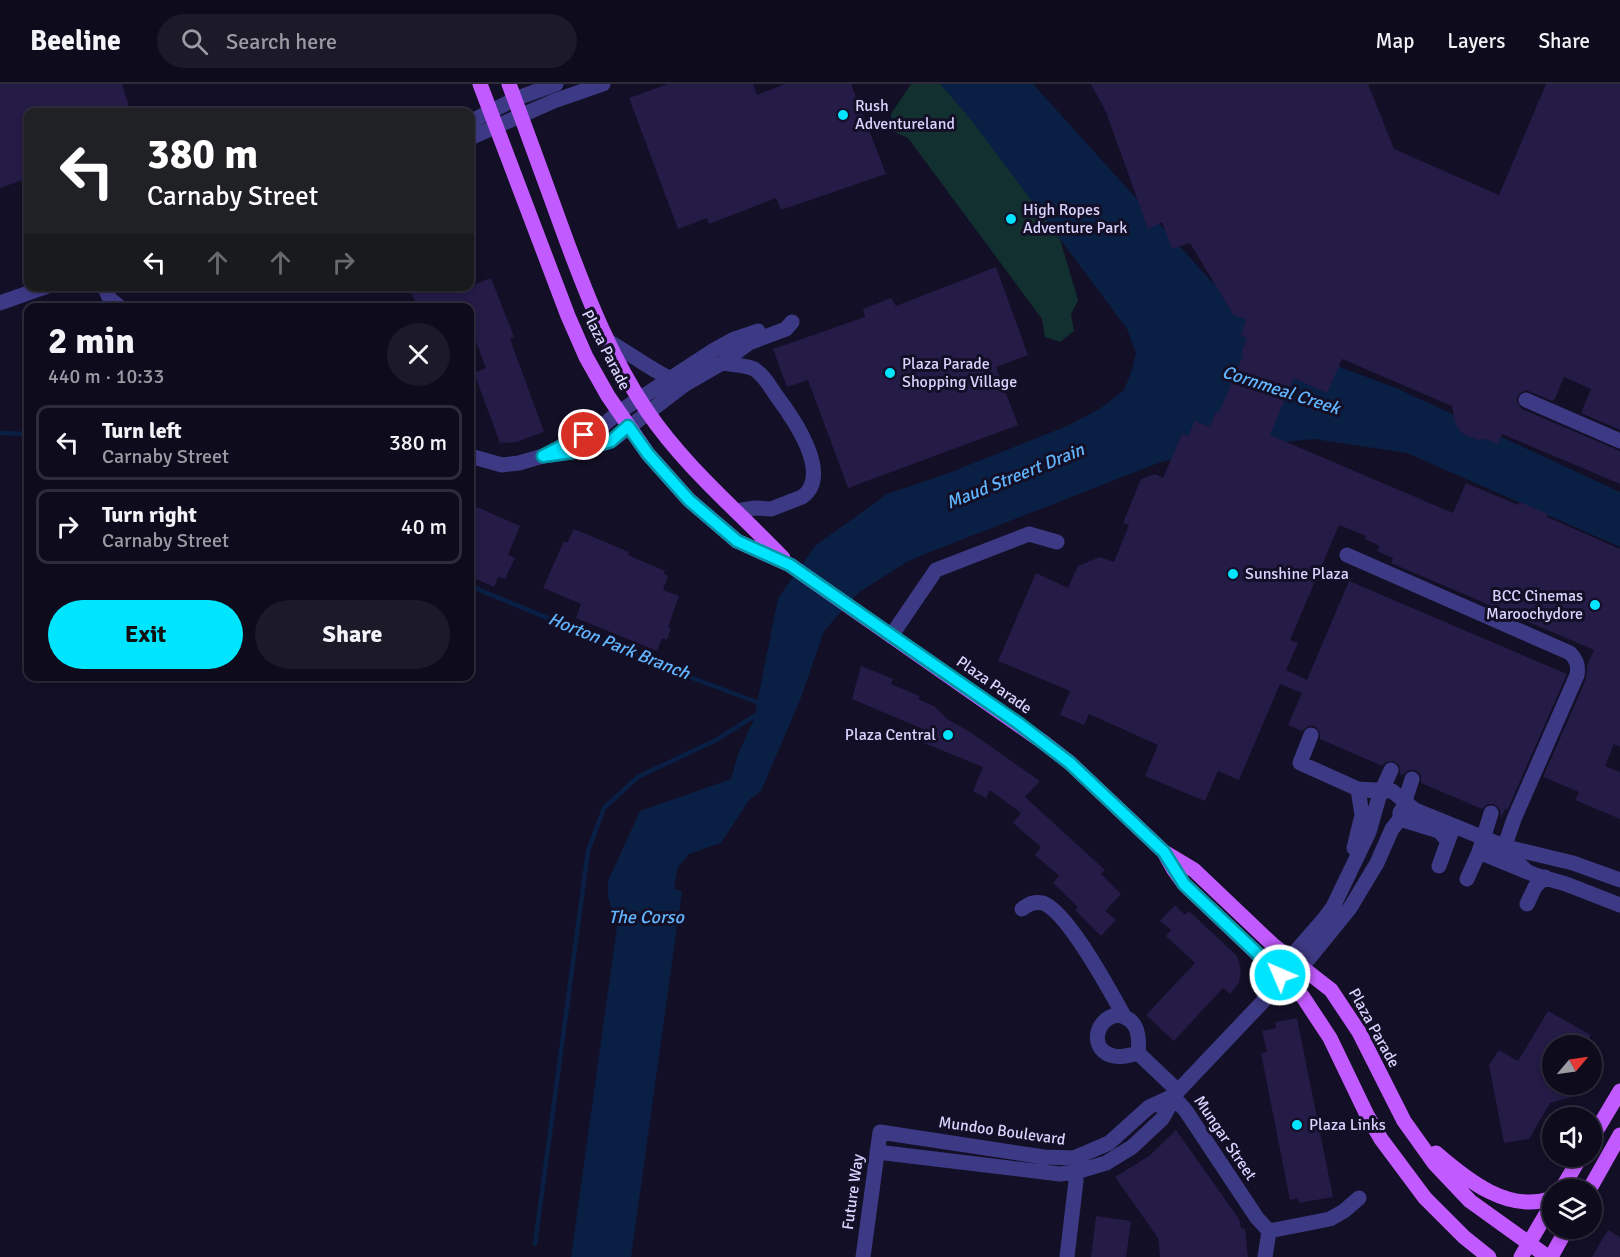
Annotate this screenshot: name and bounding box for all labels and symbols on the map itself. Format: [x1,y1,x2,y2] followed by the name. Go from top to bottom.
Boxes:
[855,96,955,134] place label: Rush Adventureland
[836,108,850,122] marker: Rush Adventureland
[1023,200,1127,238] place label: High Ropes Adventure Park
[1004,212,1018,226] marker: High Ropes Adventure Park
[577,306,635,394] street label: Plaza Parade
[902,354,1017,392] place label: Plaza Parade Shopping Village
[1219,361,1345,420] water label: Cornmeal Creek
[883,366,897,380] marker: Plaza Parade Shopping Village
[558,409,609,460] pin
[943,438,1088,514] water label: Maud Streert Drain
[1245,564,1349,584] place label: Sunshine Plaza
[1226,567,1240,581] marker: Sunshine Plaza
[1486,586,1583,624] place label: BCC Cinemas Maroochydore
[1588,598,1602,612] marker: BCC Cinemas Maroochydore
[545,608,694,685] water label: Horton Park Branch
[952,652,1036,718] street label: Plaza Parade
[845,725,936,745] place label: Plaza Central
[941,728,955,742] marker: Plaza Central
[608,906,685,928] water label: The Corso
[1248,943,1312,1007] position arrow
[1344,985,1404,1071] street label: Plaza Parade
[1542,1035,1602,1095] north arrow
[1189,1092,1261,1185] street label: Mungar Street
[937,1112,1067,1150] street label: Mundoo Boulevard
[1309,1115,1386,1135] place label: Plaza Links
[1290,1118,1304,1132] marker: Plaza Links
[838,1152,868,1231] street label: Future Way

